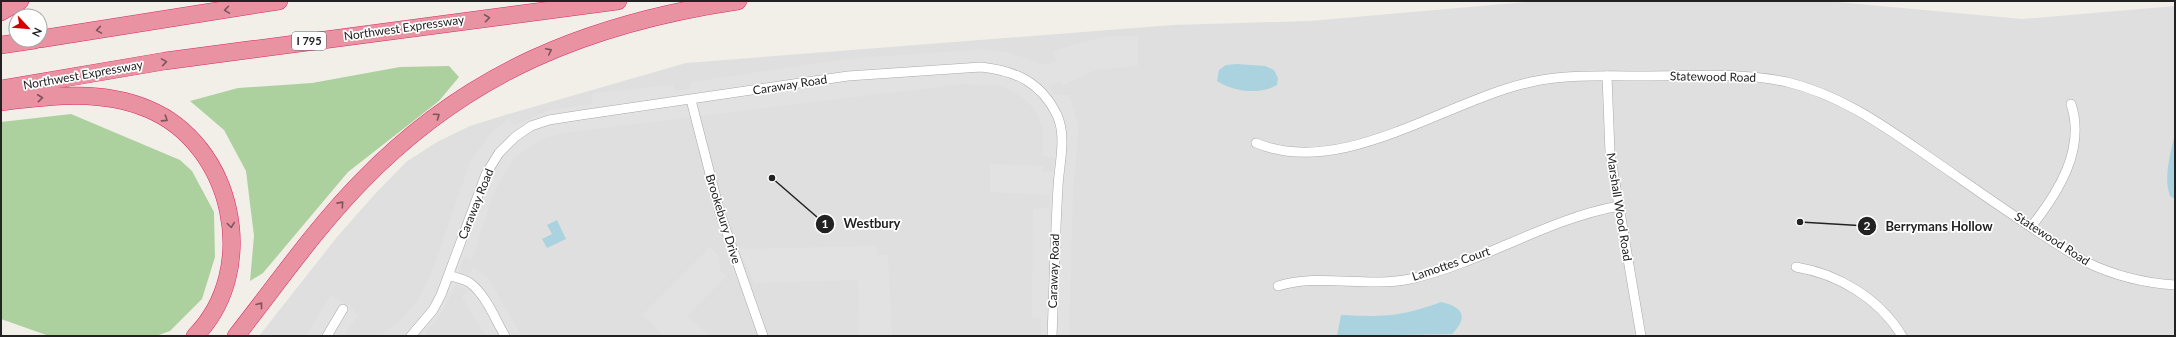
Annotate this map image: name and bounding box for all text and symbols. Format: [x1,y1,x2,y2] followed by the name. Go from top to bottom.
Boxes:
[224,5,230,13] one-way arrow
[8,8,48,48] north arrow
[343,12,466,43] street label: Northwest Expressway
[484,13,490,22] one-way arrow
[95,25,102,34] one-way arrow
[30,26,45,39] text: N
[292,32,326,50] road number: I 795
[545,48,552,56] one-way arrow
[22,56,145,92] street label: Northwest Expressway
[161,58,167,67] one-way arrow
[1670,68,1756,85] street label: Statewood Road
[752,71,828,98] street label: Caraway Road
[37,93,43,102] one-way arrow
[433,113,440,121] one-way arrow
[161,114,168,122] one-way arrow
[1604,152,1635,262] street label: Marshall Wood Road
[455,166,497,241] street label: Caraway Road
[703,172,744,265] street label: Brookebury Drive
[337,201,344,208] one-way arrow
[2012,209,2093,268] street label: Statewood Road
[815,211,908,236] callout: Westbury
[1857,214,2000,239] callout: Berrymans Hollow
[844,215,901,231] text: Westbury
[822,216,829,231] text: 1
[1864,218,1871,233] text: 2
[1885,218,1993,234] text: Berrymans Hollow
[226,222,235,229] one-way arrow
[1045,233,1062,309] street label: Caraway Road
[1410,243,1492,284] street label: Lamottes Court
[256,303,263,310] one-way arrow

